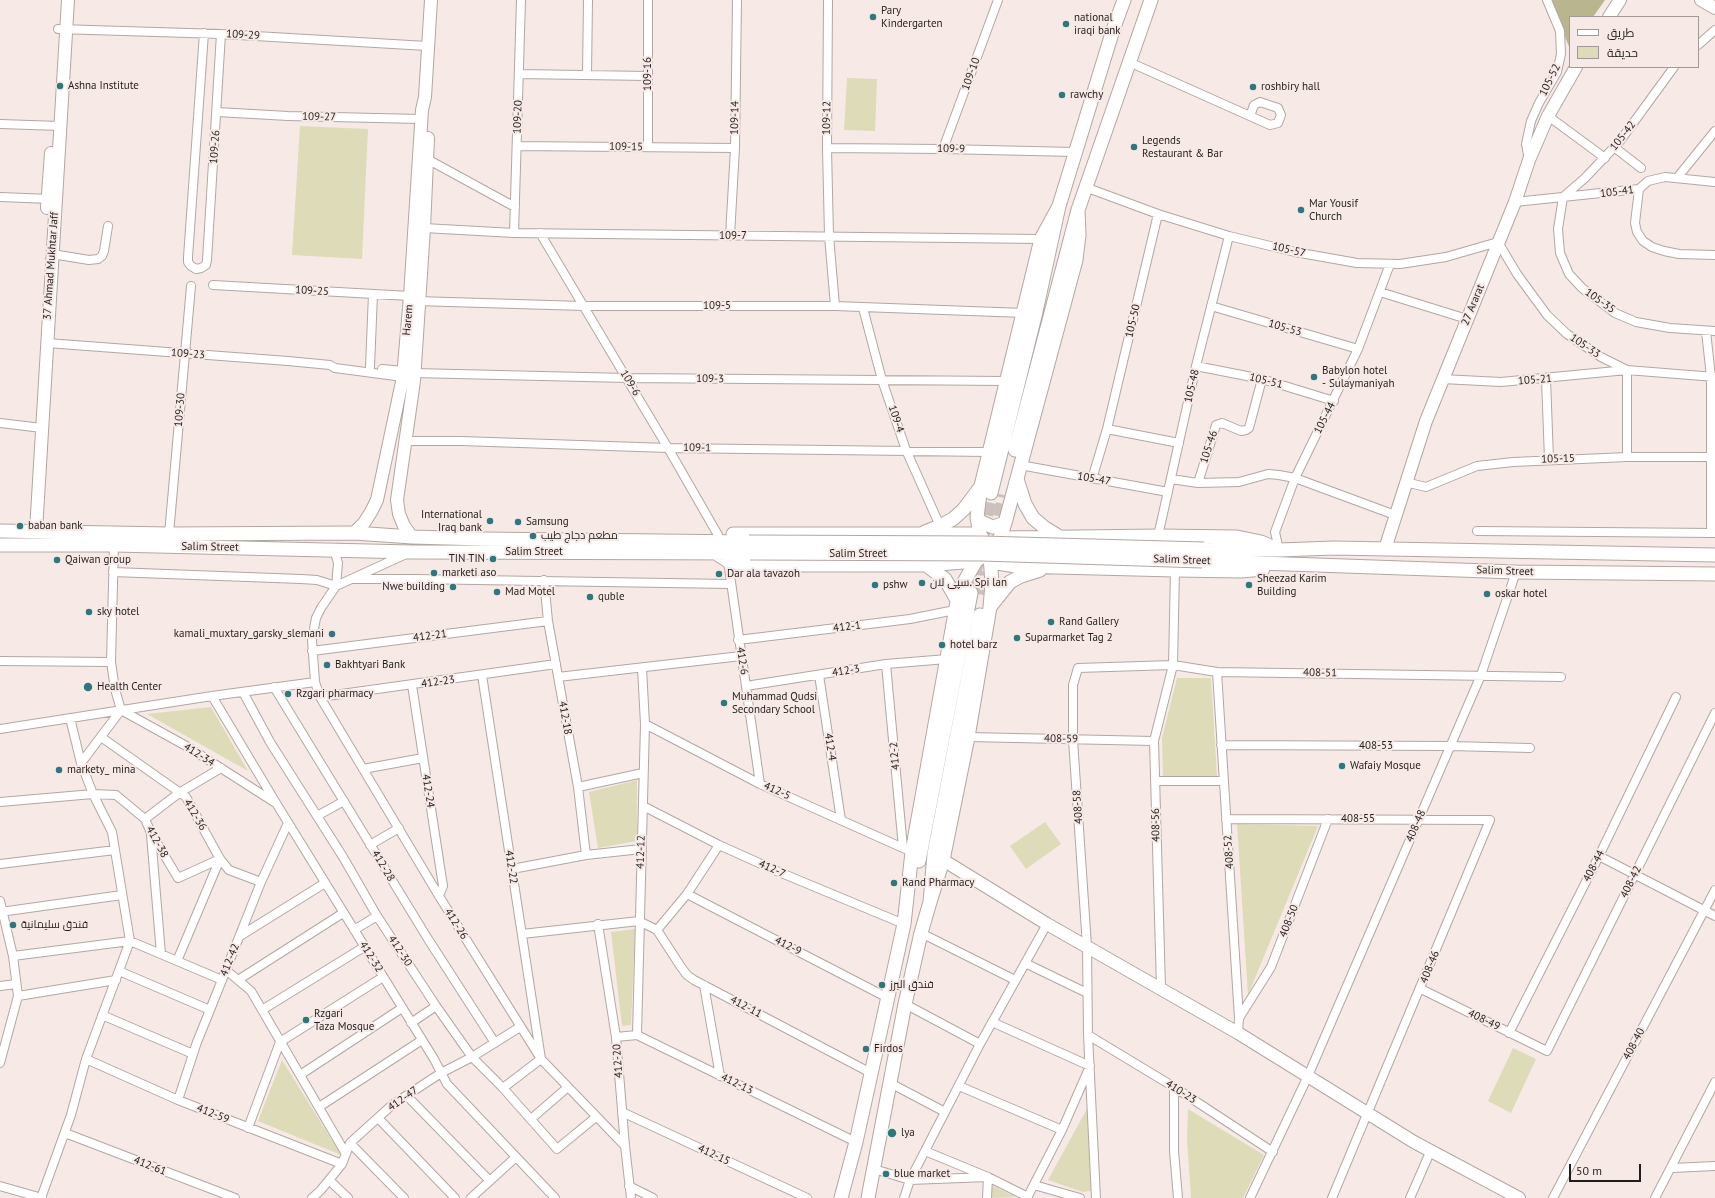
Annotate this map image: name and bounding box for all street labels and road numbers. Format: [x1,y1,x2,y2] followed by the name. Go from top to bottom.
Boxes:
[226,28,260,42] street label: 109-29
[959,56,983,92] street label: 109-10
[641,57,655,91] street label: 109-16
[1537,62,1563,98] street label: 105-52
[511,100,525,134] street label: 109-20
[728,101,742,135] street label: 109-14
[820,101,834,135] street label: 109-12
[302,110,336,124] street label: 109-27
[1607,119,1639,153] street label: 105-42
[207,130,223,164] street label: 109-26
[609,140,643,154] street label: 109-15
[937,142,965,156] street label: 109-9
[1599,183,1635,201] street label: 105-41
[41,212,61,320] street label: 37 Ahmad Mukhtar Jaff
[719,229,747,243] street label: 109-7
[1271,240,1307,260] street label: 105-57
[1459,282,1487,328] street label: 27 Ararat
[295,284,329,298] street label: 109-25
[1582,286,1618,316] street label: 105-35
[703,299,731,313] street label: 109-5
[1123,303,1143,339] street label: 105-50
[400,304,416,336] street label: Harem
[1267,317,1303,339] street label: 105-53
[1567,331,1603,361] street label: 105-33
[171,346,205,362] street label: 109-23
[617,368,643,398] street label: 109-6
[1182,368,1202,404] street label: 105-48
[1248,370,1284,392] street label: 105-51
[696,372,724,386] street label: 109-3
[1518,372,1552,388] street label: 105-21
[172,393,188,427] street label: 109-30
[1311,400,1339,436] street label: 105-44
[885,404,907,434] street label: 109-4
[1197,429,1221,465] street label: 105-46
[683,441,711,455] street label: 109-1
[1541,452,1575,466] street label: 105-15
[1076,470,1112,488] street label: 105-47
[181,540,239,554] street label: Salim Street
[505,545,563,559] street label: Salim Street
[829,547,887,561] street label: Salim Street
[1153,552,1211,568] street label: Salim Street
[1476,563,1534,579] street label: Salim Street
[832,619,862,635] street label: 412-1
[412,627,448,645] street label: 412-21
[733,646,751,676] street label: 412-6
[831,662,861,680] street label: 412-3
[1303,666,1337,680] street label: 408-51
[420,673,456,691] street label: 412-23
[556,700,574,736] street label: 412-18
[821,732,839,762] street label: 412-4
[1044,732,1078,746] street label: 408-59
[1359,739,1393,753] street label: 408-53
[181,740,217,770] street label: 412-34
[887,742,903,770] street label: 412-2
[419,773,437,809] street label: 412-24
[762,779,792,803] street label: 412-5
[1070,790,1086,824] street label: 408-58
[181,797,209,833] street label: 412-36
[1149,808,1163,842] street label: 408-56
[1403,808,1429,844] street label: 408-48
[1341,812,1375,826] street label: 408-55
[143,824,171,860] street label: 412-38
[634,835,648,869] street label: 412-12
[1221,835,1237,869] street label: 408-52
[369,848,397,884] street label: 412-28
[1580,848,1608,884] street label: 408-44
[502,849,520,885] street label: 412-22
[757,857,787,881] street label: 412-7
[1618,864,1644,900] street label: 408-42
[1277,903,1301,939] street label: 408-50
[441,906,471,942] street label: 412-26
[385,933,415,969] street label: 412-30
[773,934,803,958] street label: 412-9
[356,939,386,975] street label: 412-32
[218,942,242,978] street label: 412-42
[1418,949,1442,985] street label: 408-46
[728,993,764,1021] street label: 412-11
[1466,1007,1502,1033] street label: 408-49
[1620,1026,1648,1062] street label: 408-40
[610,1044,626,1078] street label: 412-20
[719,1071,755,1097] street label: 412-13
[1163,1077,1199,1107] street label: 410-23
[385,1084,421,1114] street label: 412-47
[195,1102,231,1126] street label: 412-59
[696,1142,732,1168] street label: 412-15
[132,1154,168,1178] street label: 412-61

